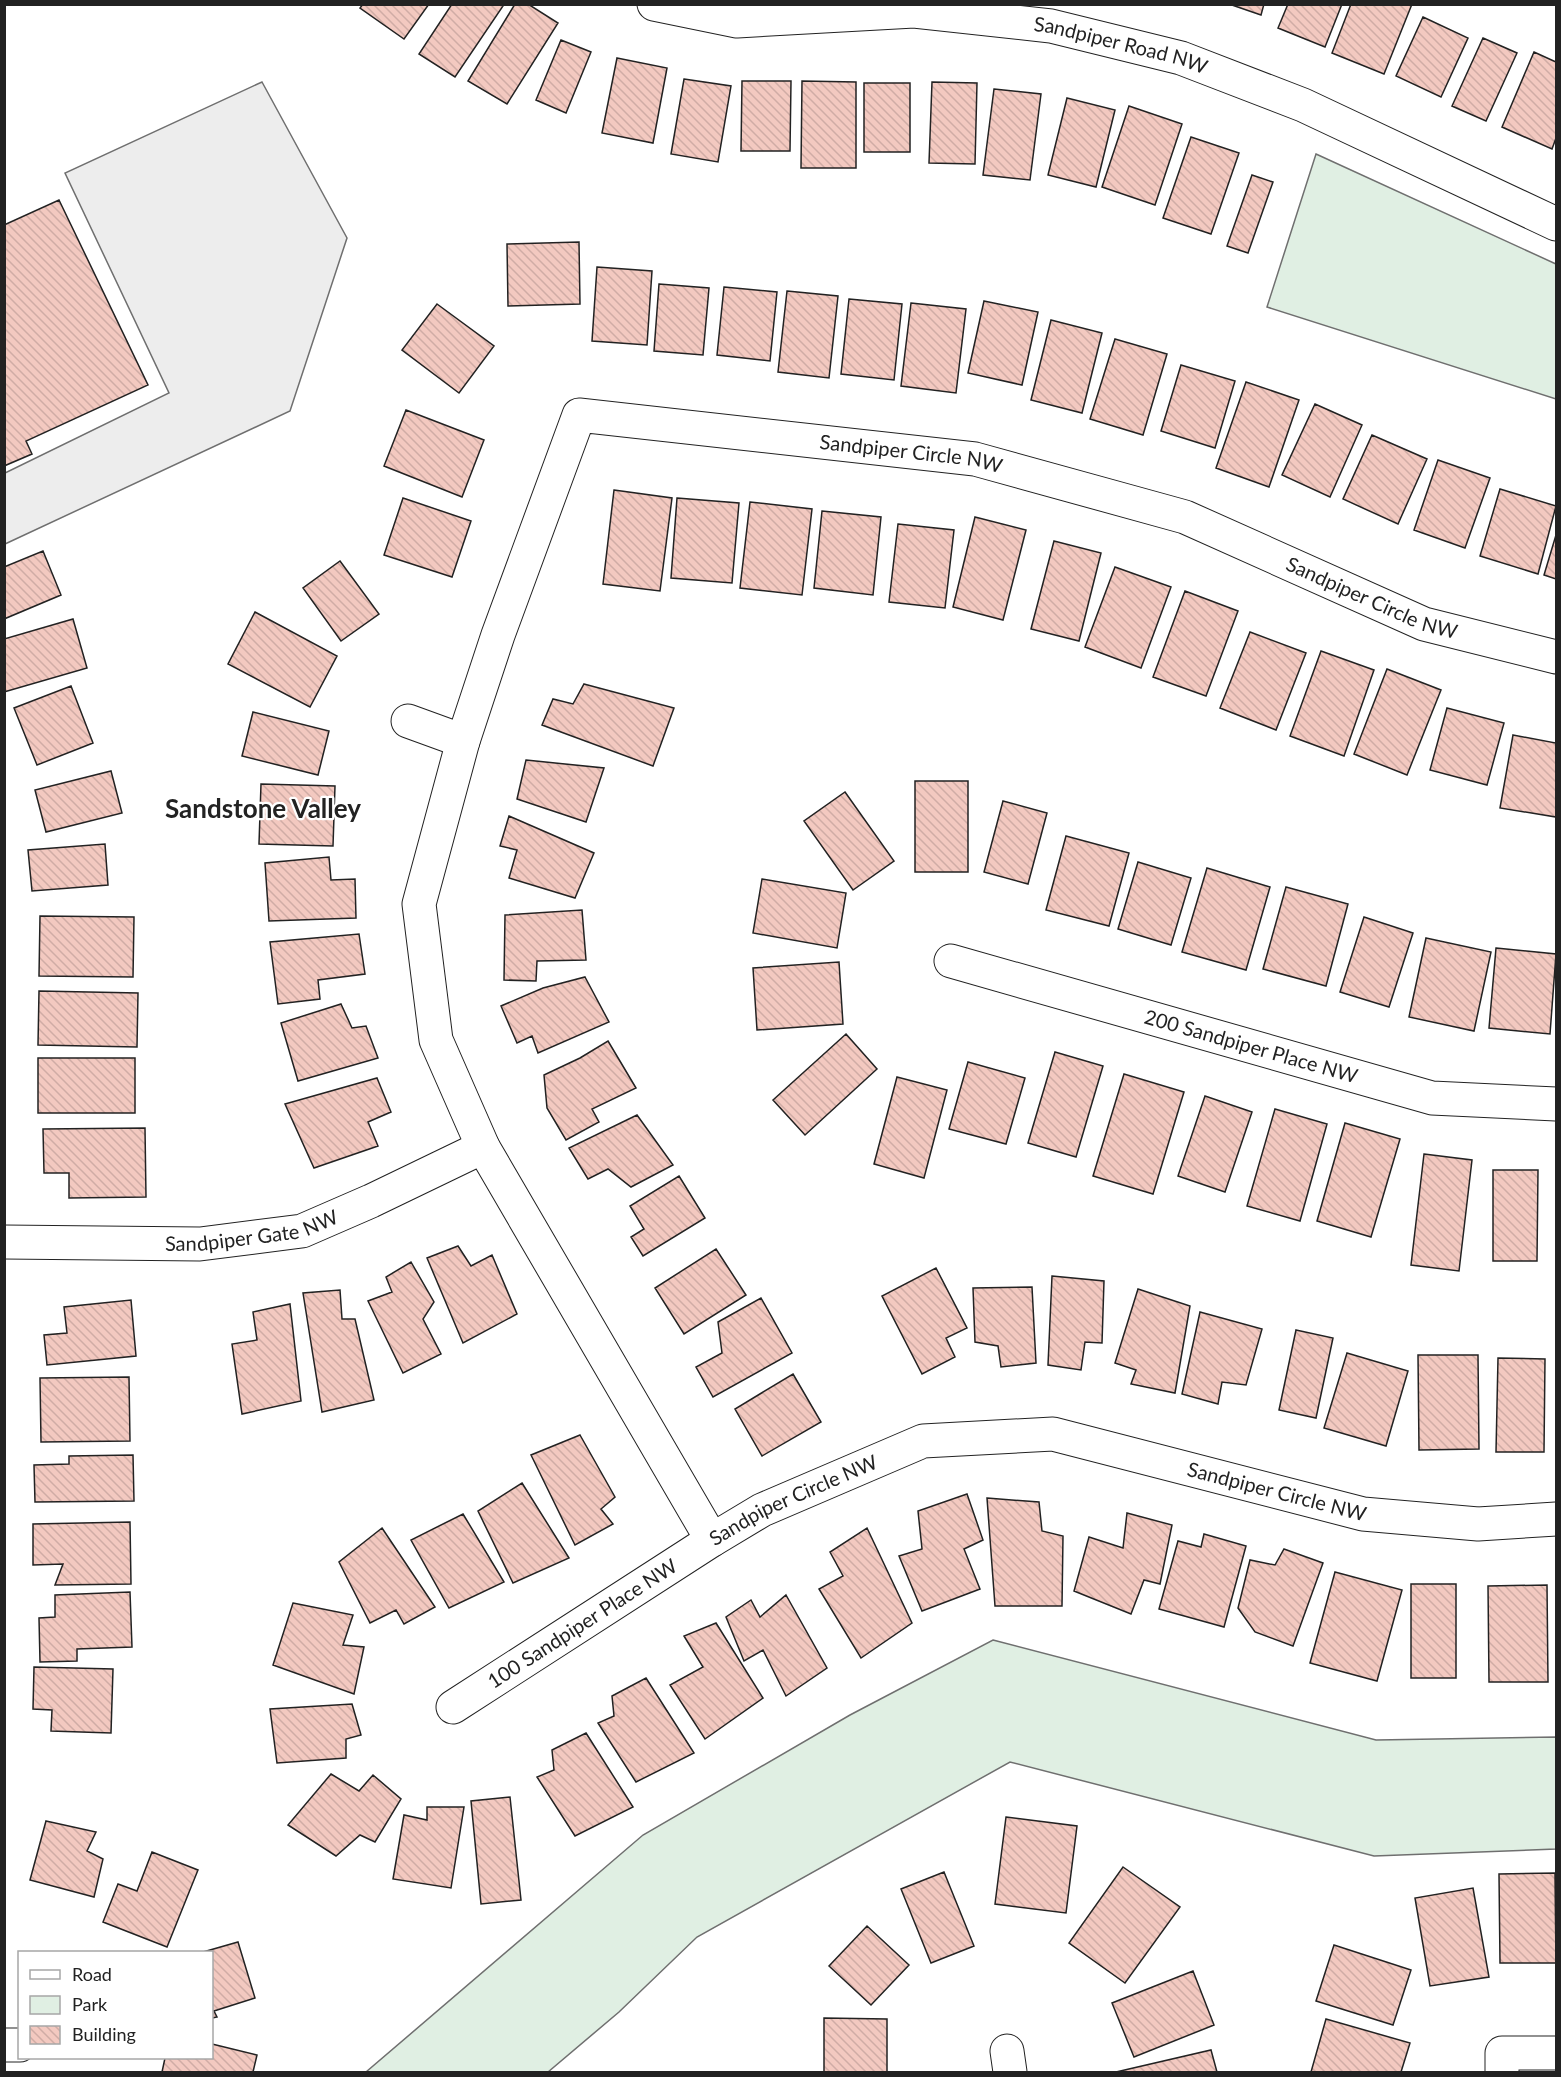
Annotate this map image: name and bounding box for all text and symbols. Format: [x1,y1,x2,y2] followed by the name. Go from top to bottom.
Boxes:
[1033,11,1212,78] street label: Sandpiper Road NW
[819,429,1006,477] street label: Sandpiper Circle NW
[1283,551,1461,643] street label: Sandpiper Circle NW
[165,792,361,824] district label: Sandstone Valley
[1142,1004,1361,1087] street label: 200 Sandpiper Place NW
[165,1204,342,1255] street label: Sandpiper Gate NW
[704,1449,881,1550] street label: Sandpiper Circle NW
[1185,1456,1369,1525] street label: Sandpiper Circle NW
[483,1553,681,1693] street label: 100 Sandpiper Place NW
[18,1951,213,2059] legend
[72,1963,112,1985] text: Road
[72,1993,108,2015] text: Park
[72,2023,136,2045] text: Building

